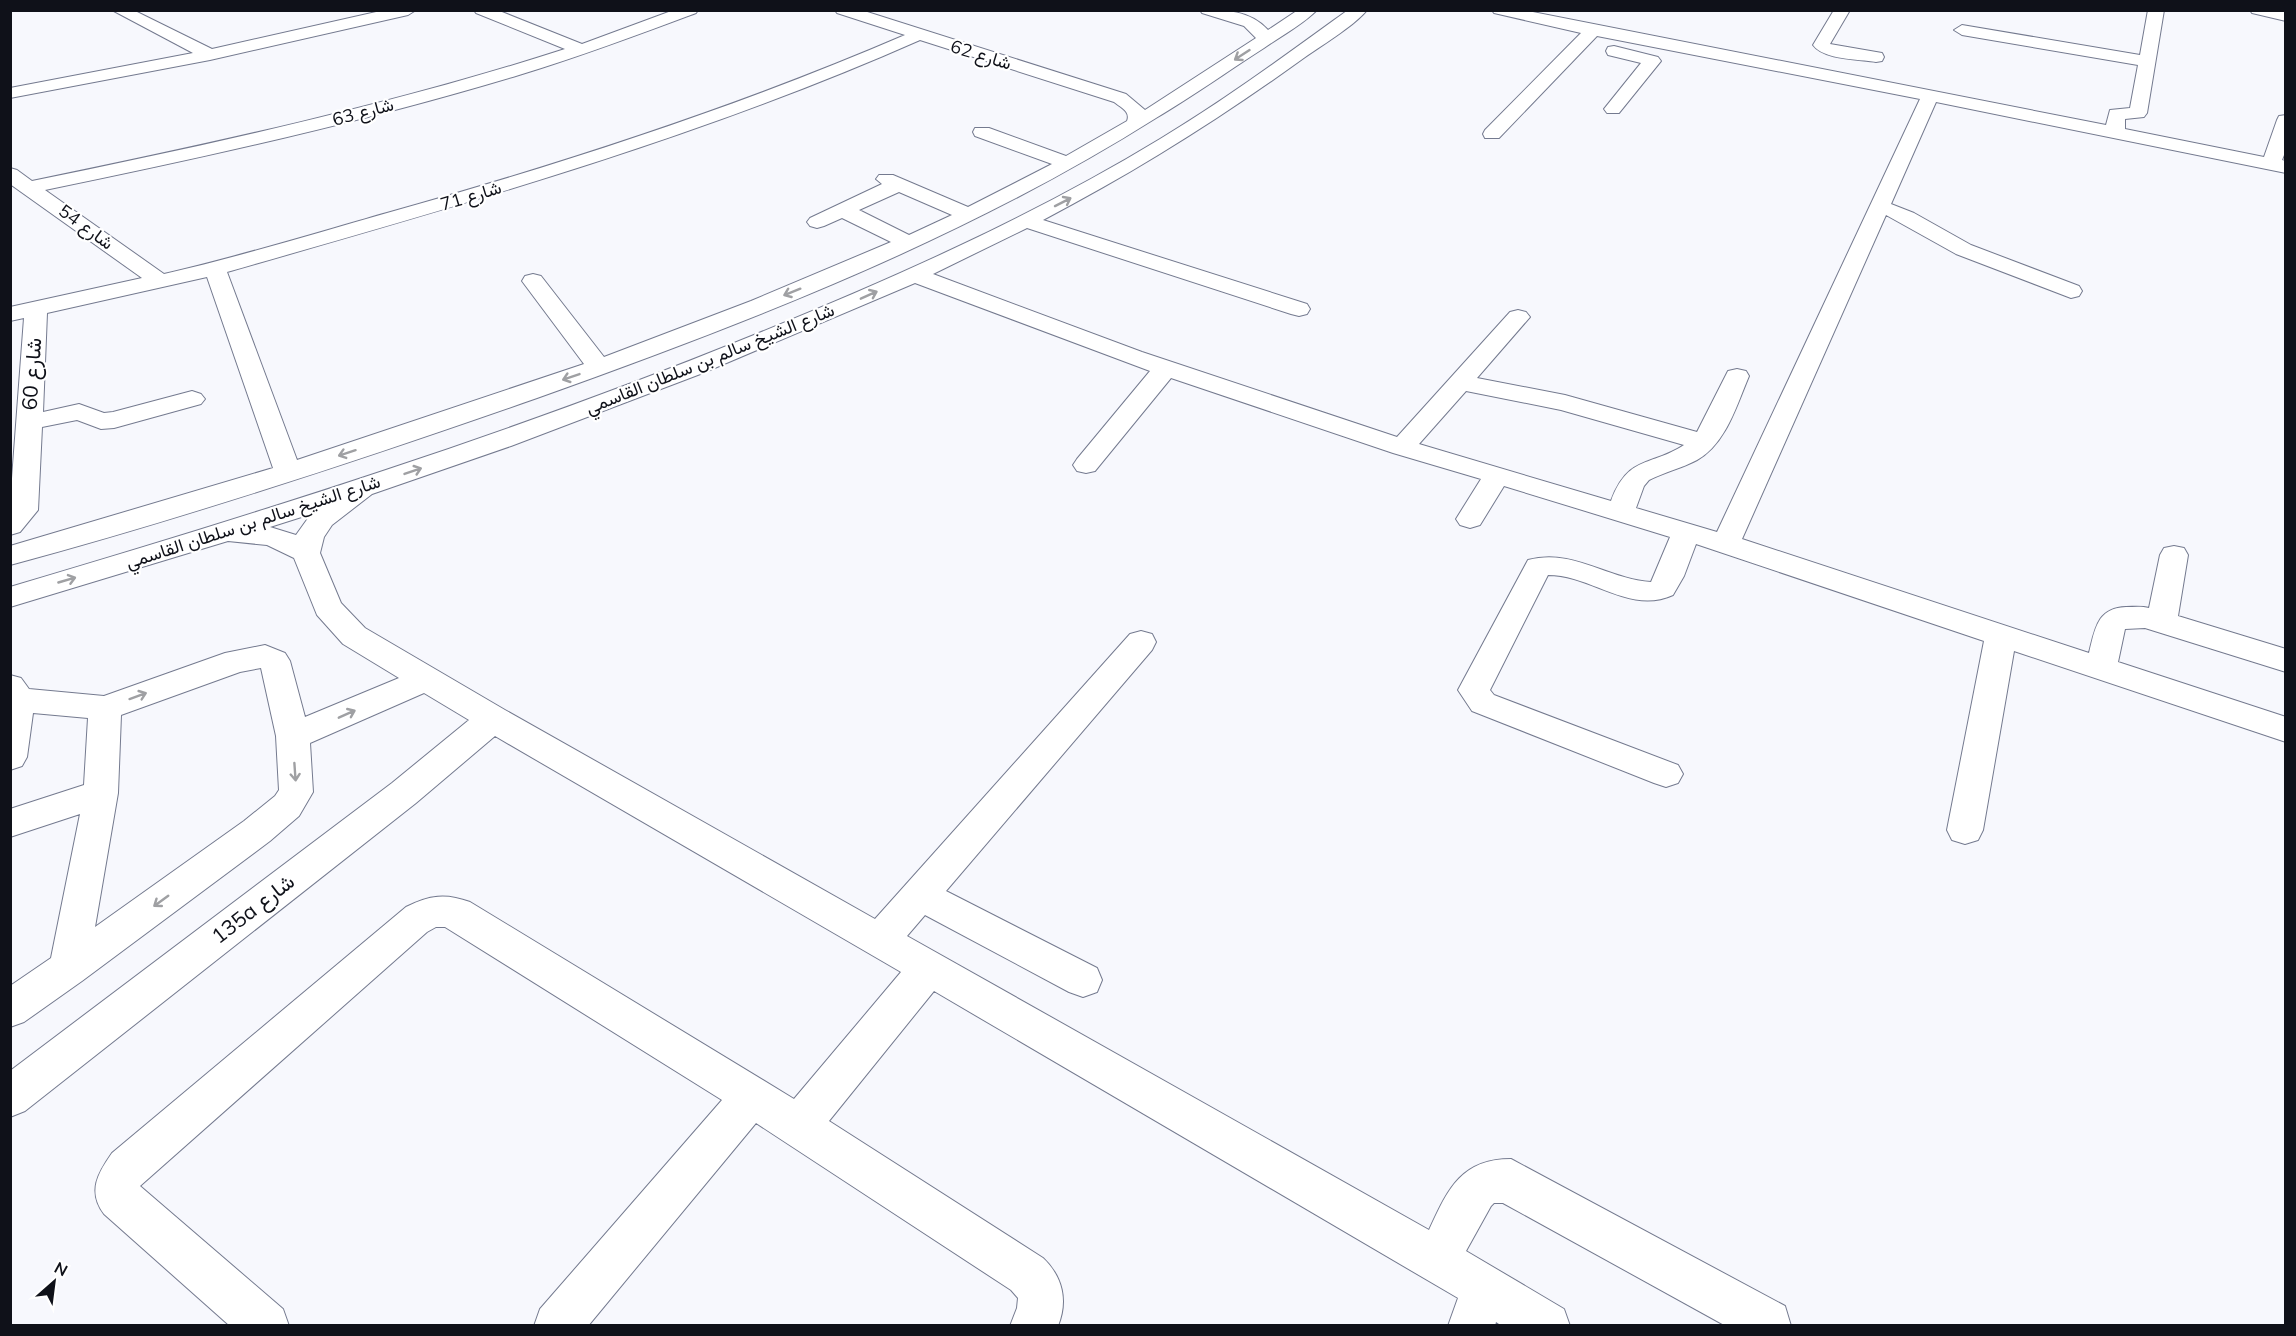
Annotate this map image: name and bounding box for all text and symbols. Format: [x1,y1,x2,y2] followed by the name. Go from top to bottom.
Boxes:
[948,34,1014,76] street label: شارع 62
[1234,48,1251,61] one-way arrow
[330,92,396,132] street label: شارع 63
[438,175,504,217] street label: شارع 71
[1054,195,1072,207] one-way arrow
[54,199,118,255] street label: شارع 54
[784,287,802,298] one-way arrow
[859,289,877,300] one-way arrow
[582,298,839,423] street label: شارع الشيخ سالم بن سلطان القاسمي
[15,337,49,411] street label: شارع 60
[562,372,581,383] one-way arrow
[338,448,357,459] one-way arrow
[403,464,422,475] one-way arrow
[123,469,384,577] street label: شارع الشيخ سالم بن سلطان القاسمي
[57,574,76,585] one-way arrow
[128,690,147,701] one-way arrow
[337,708,355,720] one-way arrow
[290,762,301,782] one-way arrow
[206,868,300,950] street label: 135a شارع
[153,895,169,907] one-way arrow
[24,1252,84,1312] north arrow
[51,1257,71,1280] text: N

